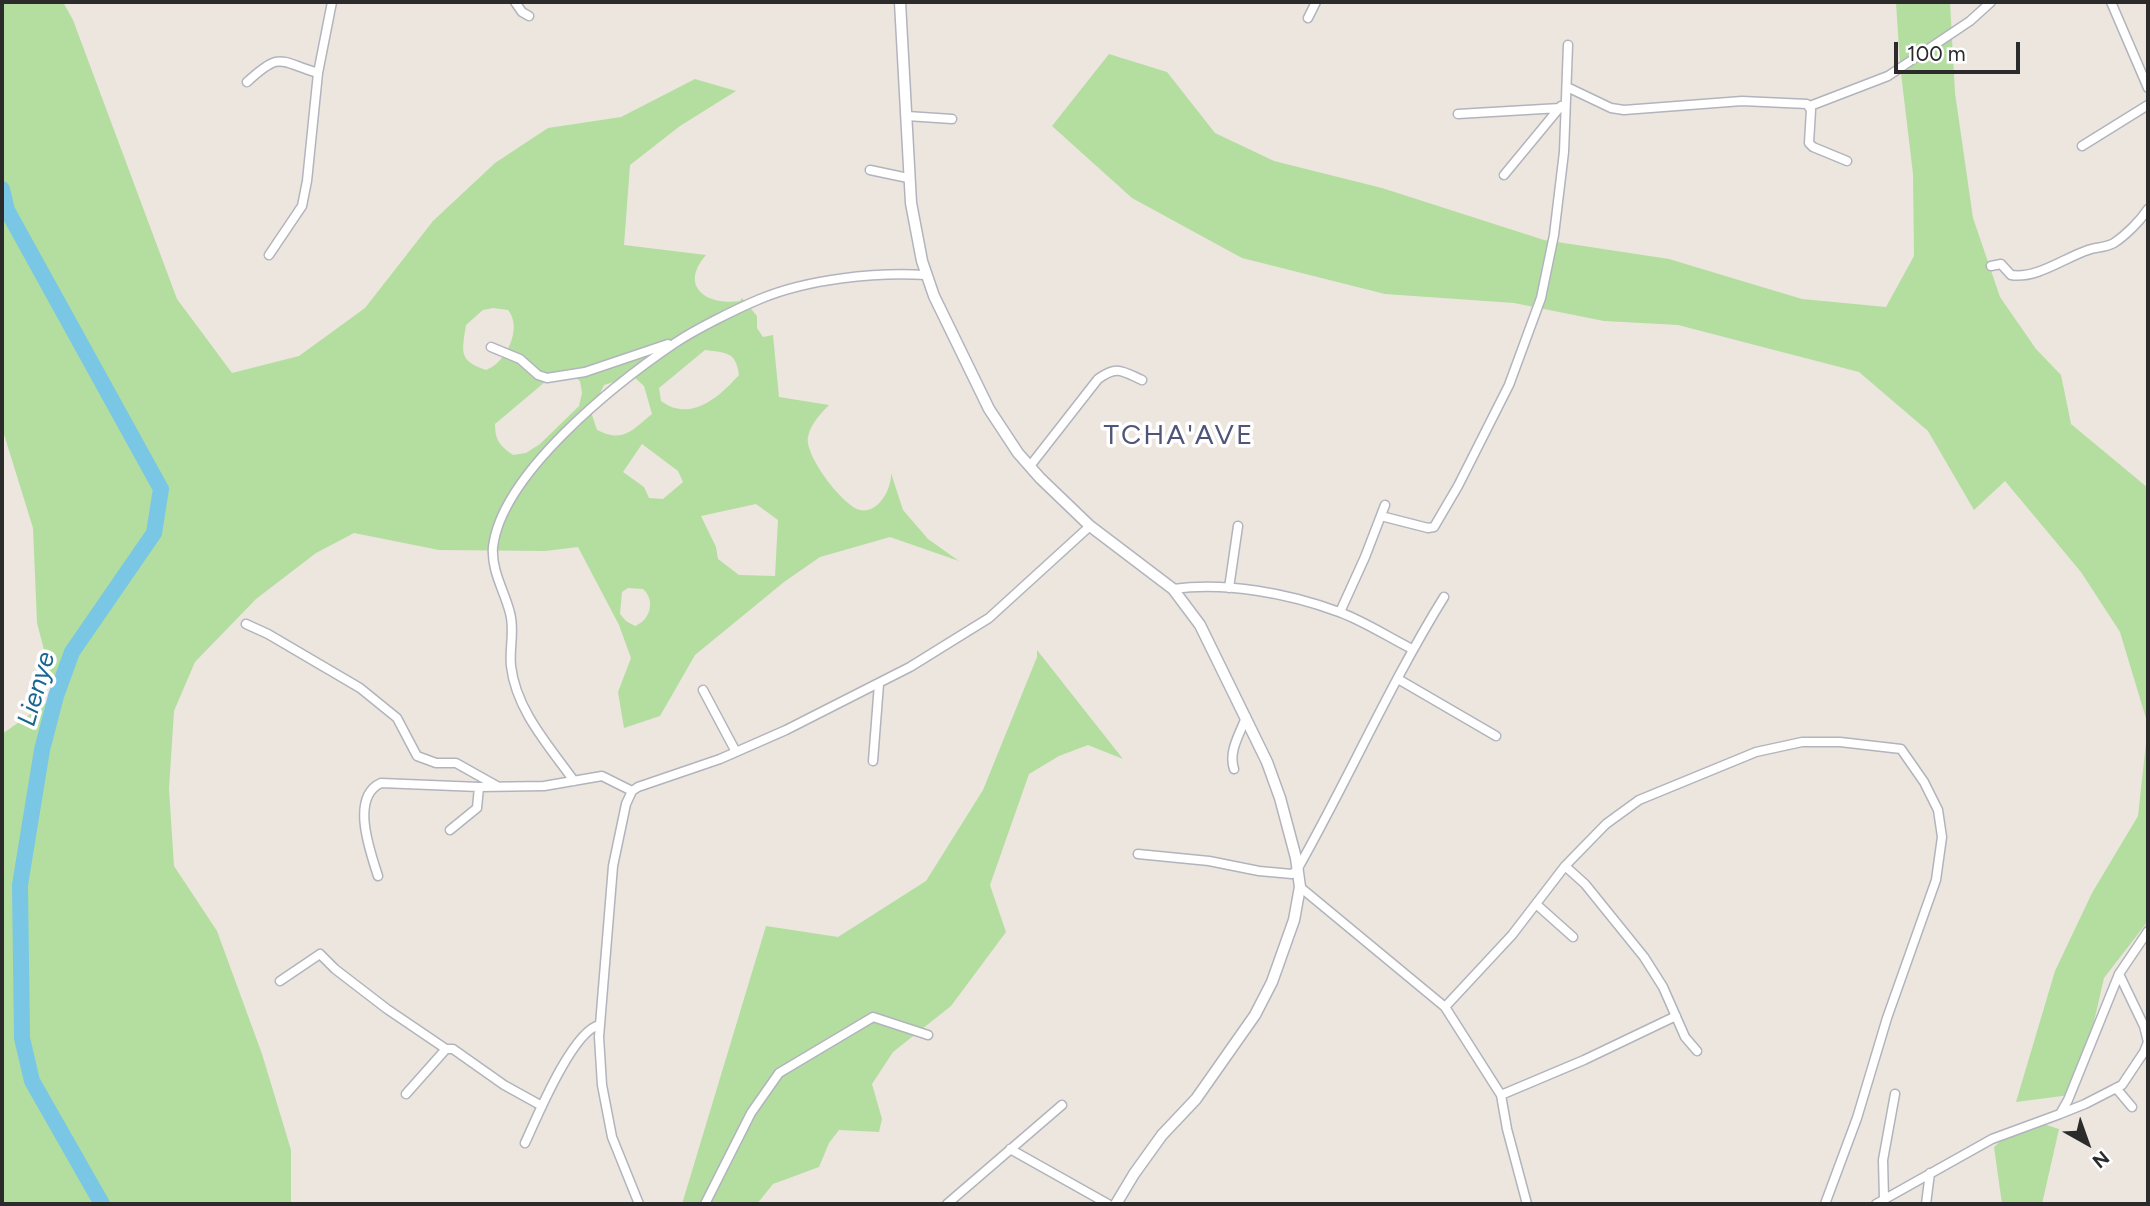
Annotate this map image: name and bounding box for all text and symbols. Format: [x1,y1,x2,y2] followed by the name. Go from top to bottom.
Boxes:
[1898,28,2024,72] scale bar
[1907,41,1966,66] text: 100 m
[1105,419,1253,453] district label: TCHA'AVE
[12,648,62,730] water label: Lienye
[2052,1108,2122,1178] north arrow
[2088,1146,2114,1173] text: N

